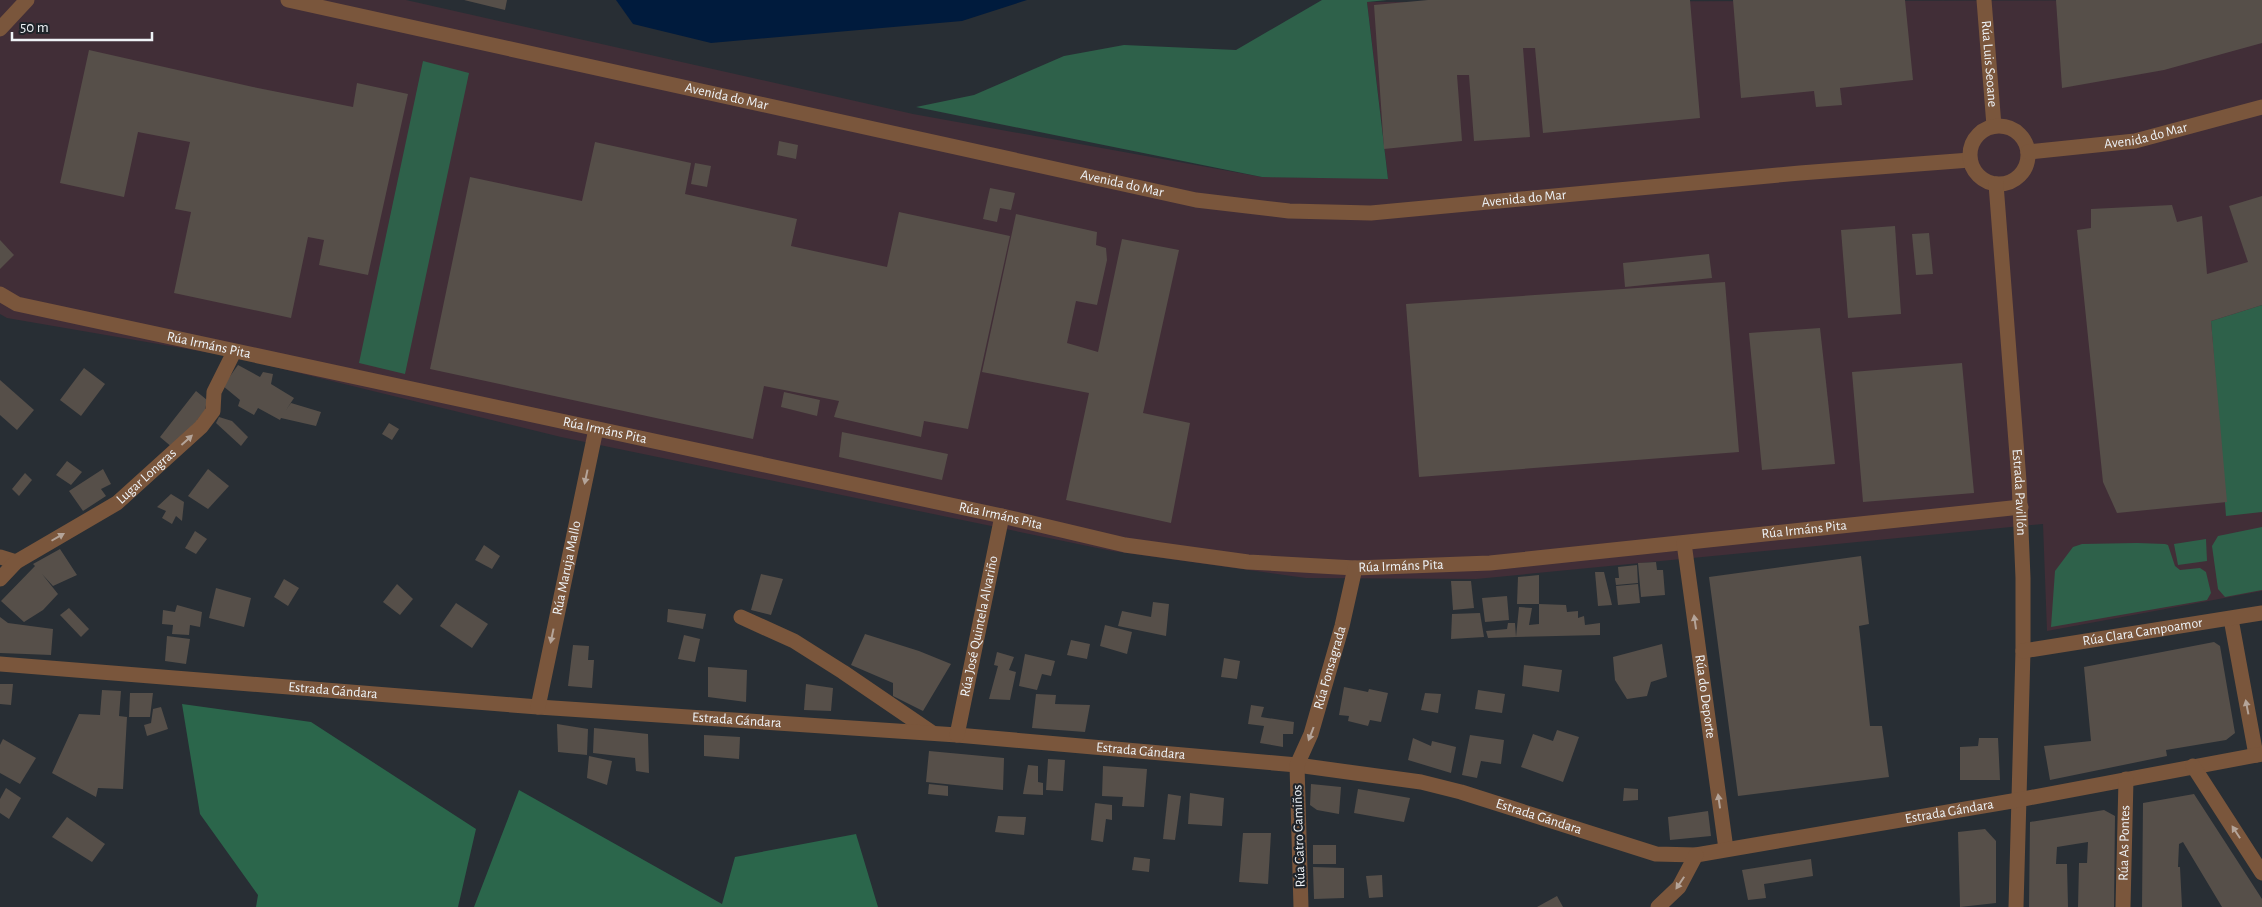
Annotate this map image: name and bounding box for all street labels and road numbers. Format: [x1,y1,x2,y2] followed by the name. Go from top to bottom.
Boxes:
[1979,20,1999,108] street label: Rúa Luis Seoane
[684,81,770,113] street label: Avenida do Mar
[2103,120,2189,151] street label: Avenida do Mar
[1079,168,1165,200] street label: Avenida do Mar
[1481,188,1567,210] street label: Avenida do Mar
[166,329,253,361] street label: Rúa Irmáns Pita
[562,415,649,446] street label: Rúa Irmáns Pita
[114,446,179,507] street label: Lugar Longras
[2010,448,2028,536] street label: Estrada Pavillón
[958,500,1044,532] street label: Rúa Irmáns Pita
[1761,518,1848,541] street label: Rúa Irmáns Pita
[550,519,584,616] street label: Rúa Maruja Mallo
[958,554,1001,698] street label: Rúa José Quintela Alvariño
[1358,558,1444,575] street label: Rúa Irmáns Pita
[2082,615,2204,648] street label: Rúa Clara Campoamor
[1311,624,1349,711] street label: Rúa Fonsagrada
[1692,654,1718,739] street label: Rúa do Deporte
[288,680,379,701] street label: Estrada Gándara
[692,710,783,730] street label: Estrada Gándara
[1095,740,1186,762] street label: Estrada Gándara
[1290,784,1308,888] street label: Rúa Catro Camiños
[1494,796,1584,837] street label: Estrada Gándara
[1904,797,1995,826] street label: Estrada Gándara
[2117,805,2132,881] street label: Rúa As Pontes

